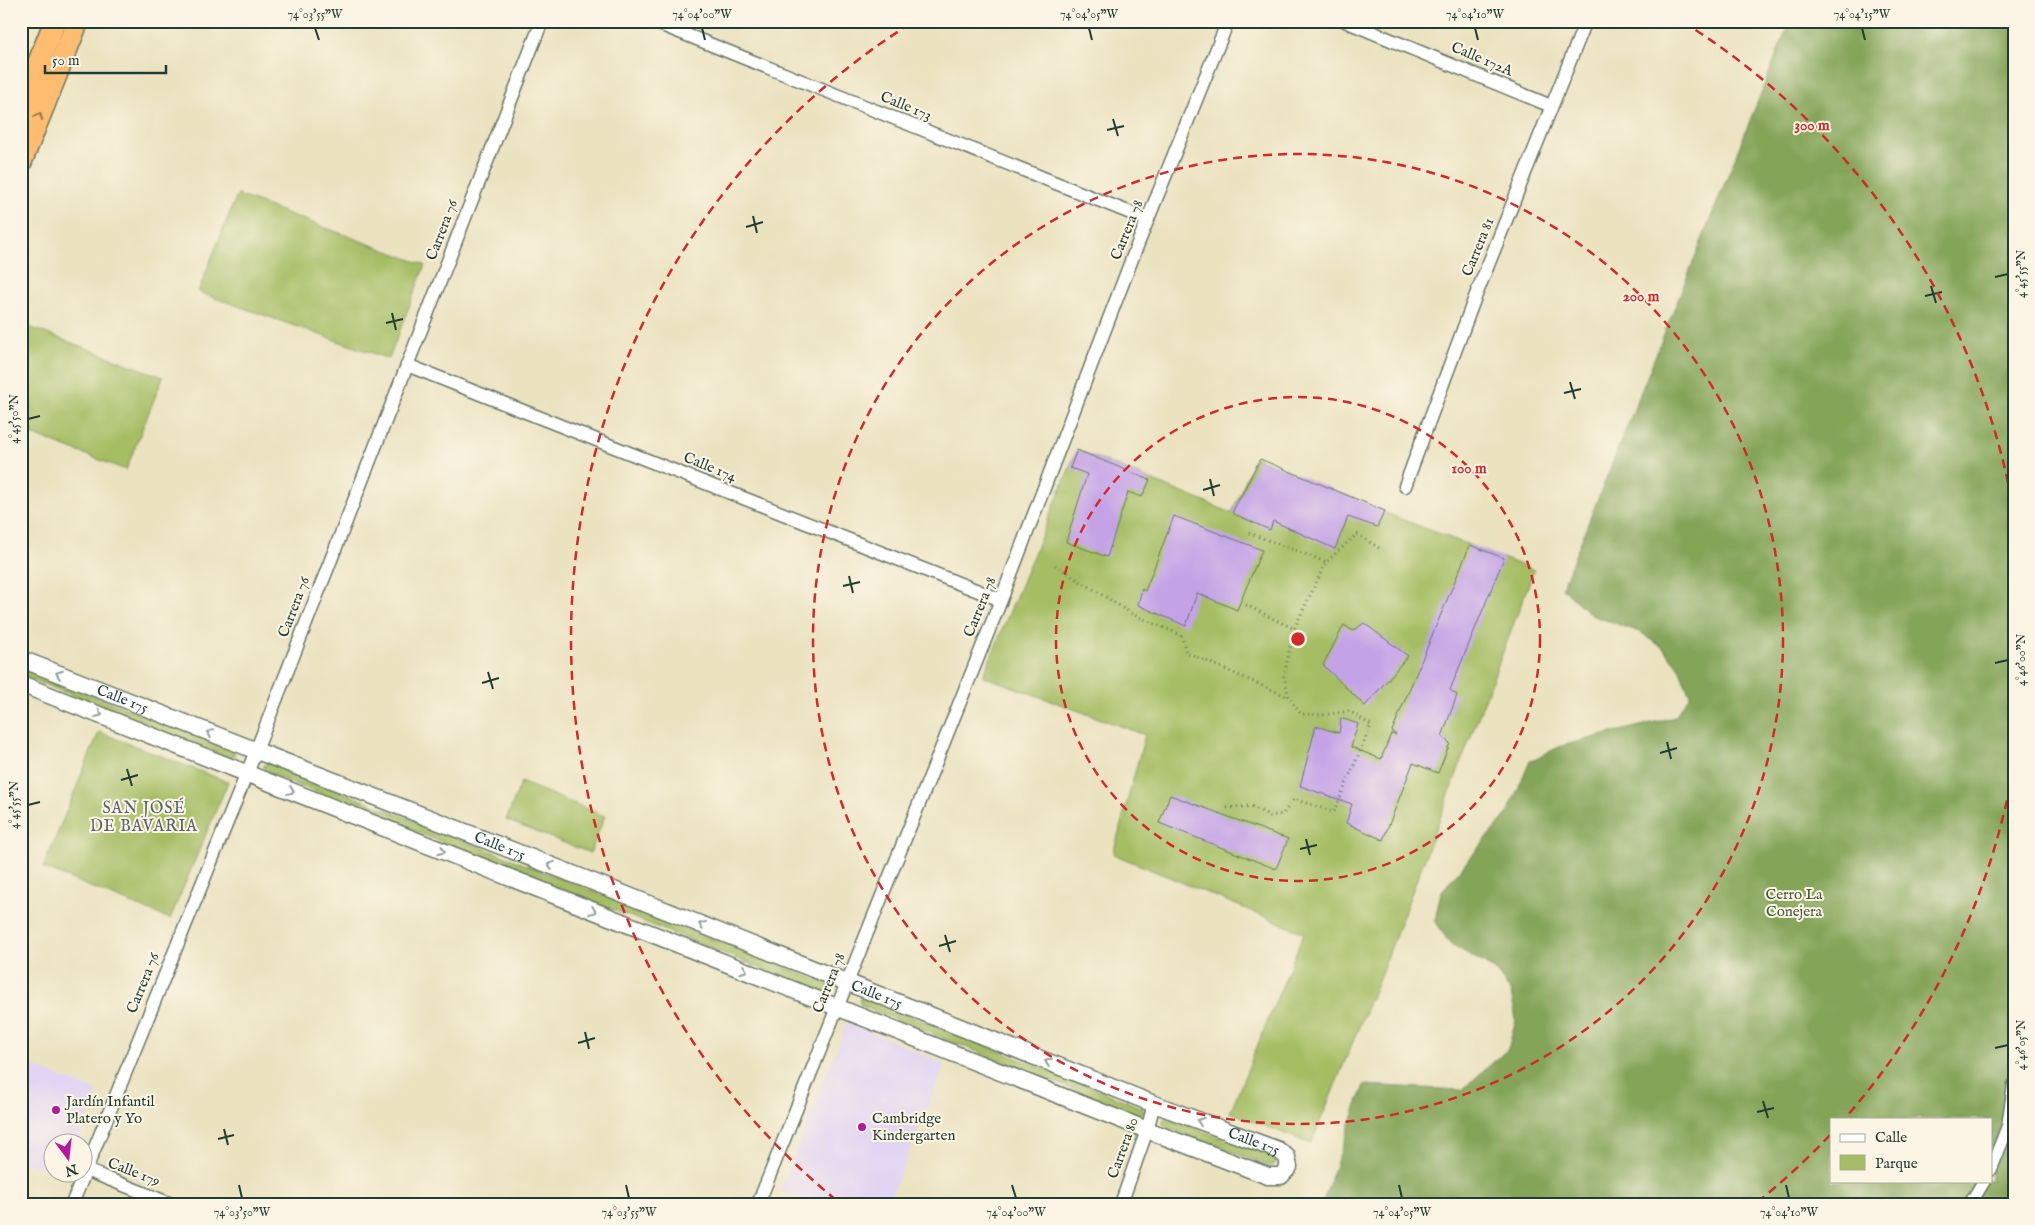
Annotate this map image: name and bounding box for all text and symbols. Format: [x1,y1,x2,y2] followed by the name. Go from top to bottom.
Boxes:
[287,7,343,22] text: 74°03'55"W
[672,7,732,22] text: 74°04'00"W
[1060,7,1119,22] text: 74°04'05"W
[1446,7,1505,22] text: 74°04'10"W
[1834,7,1891,22] text: 74°04'15"W
[1448,37,1517,81] street label: Calle 172A
[45,42,166,74] scale bar
[52,51,80,70] text: 50 m
[878,87,934,125] street label: Calle 173
[33,112,44,121] one-way arrow
[1794,116,1830,135] text: 300 m
[422,196,463,263] street label: Carrera 76
[1106,197,1148,263] street label: Carrera 78
[1458,215,1498,279] street label: Carrera 81
[2014,249,2029,298] text: 4°45'55"N
[1623,287,1660,306] text: 200 m
[7,394,22,444] text: 4°45'50"N
[681,448,740,486] street label: Calle 174
[1451,459,1487,478] text: 100 m
[274,573,315,640] street label: Carrera 76
[959,574,1001,640] street label: Carrera 78
[1289,630,1307,648] centre of rings
[2014,633,2029,686] text: 4°46'00"N
[55,670,64,680] one-way arrow
[94,680,152,717] street label: Calle 175
[94,708,103,719] one-way arrow
[206,729,215,739] one-way arrow
[7,780,22,829] text: 4°45'55"N
[286,784,295,795] one-way arrow
[90,797,198,837] district label: SAN JOSÉ DE BAVARIA
[471,827,529,864] street label: Calle 175
[437,844,446,855] one-way arrow
[547,861,556,871] one-way arrow
[1765,885,1823,921] park label: Cerro La Conejera
[588,904,597,915] one-way arrow
[698,921,707,931] one-way arrow
[122,949,164,1016] street label: Carrera 76
[808,950,850,1016] street label: Carrera 78
[739,964,748,974] one-way arrow
[848,975,906,1013] street label: Calle 175
[2014,1019,2029,1070] text: 4°46'05"N
[1044,1058,1053,1068] one-way arrow
[64,1092,155,1128] place label: Jardín Infantil Platero y Yo
[50,1104,62,1116] marker: Jardín Infantil Platero y Yo
[872,1109,955,1145] place label: Cambridge Kindergarten
[1103,1115,1143,1181] street label: Carrera 80
[1196,1117,1205,1127] one-way arrow
[1830,1118,1992,1182] legend
[856,1121,868,1133] marker: Cambridge Kindergarten
[1226,1123,1283,1160] street label: Calle 175
[1875,1128,1907,1147] text: Calle
[42,1132,92,1182] north arrow
[105,1153,163,1191] street label: Calle 179
[1875,1154,1918,1173] text: Parque
[63,1159,80,1180] text: N
[214,1205,271,1220] text: 74°03'50"W
[601,1205,657,1220] text: 74°03'55"W
[986,1205,1046,1220] text: 74°04'00"W
[1373,1205,1432,1220] text: 74°04'05"W
[1760,1205,1819,1220] text: 74°04'10"W

